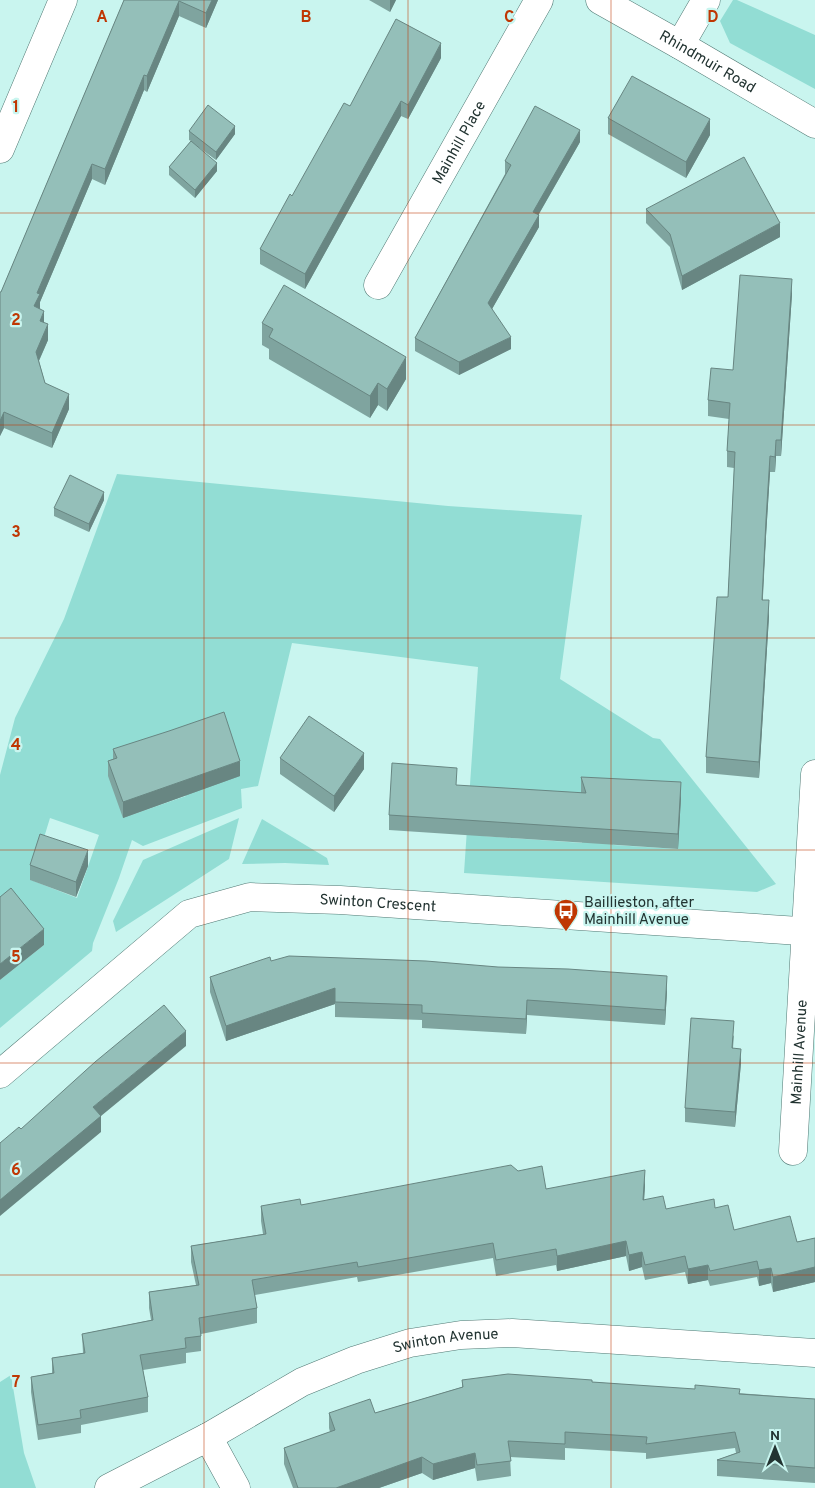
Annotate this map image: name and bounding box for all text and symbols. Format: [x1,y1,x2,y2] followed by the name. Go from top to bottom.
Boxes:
[96,8,108,28] text: A
[300,8,312,28] text: B
[504,8,514,28] text: C
[707,8,719,28] text: D
[655,27,759,98] street label: Rhindmuir Road
[13,98,19,118] text: 1
[429,98,491,188] street label: Mainhill Place
[11,311,21,331] text: 2
[11,523,21,543] text: 3
[11,736,21,756] text: 4
[319,891,437,917] street label: Swinton Crescent
[584,894,694,930] place label: Baillieston, after Mainhill Avenue
[553,898,579,932] bus stop icon: Baillieston, after Mainhill Avenue
[11,948,21,968] text: 5
[788,999,813,1105] street label: Mainhill Avenue
[11,1161,21,1181] text: 6
[391,1326,499,1359] street label: Swinton Avenue
[12,1373,20,1393] text: 7
[750,1423,800,1473] north arrow
[770,1428,780,1445] text: N

